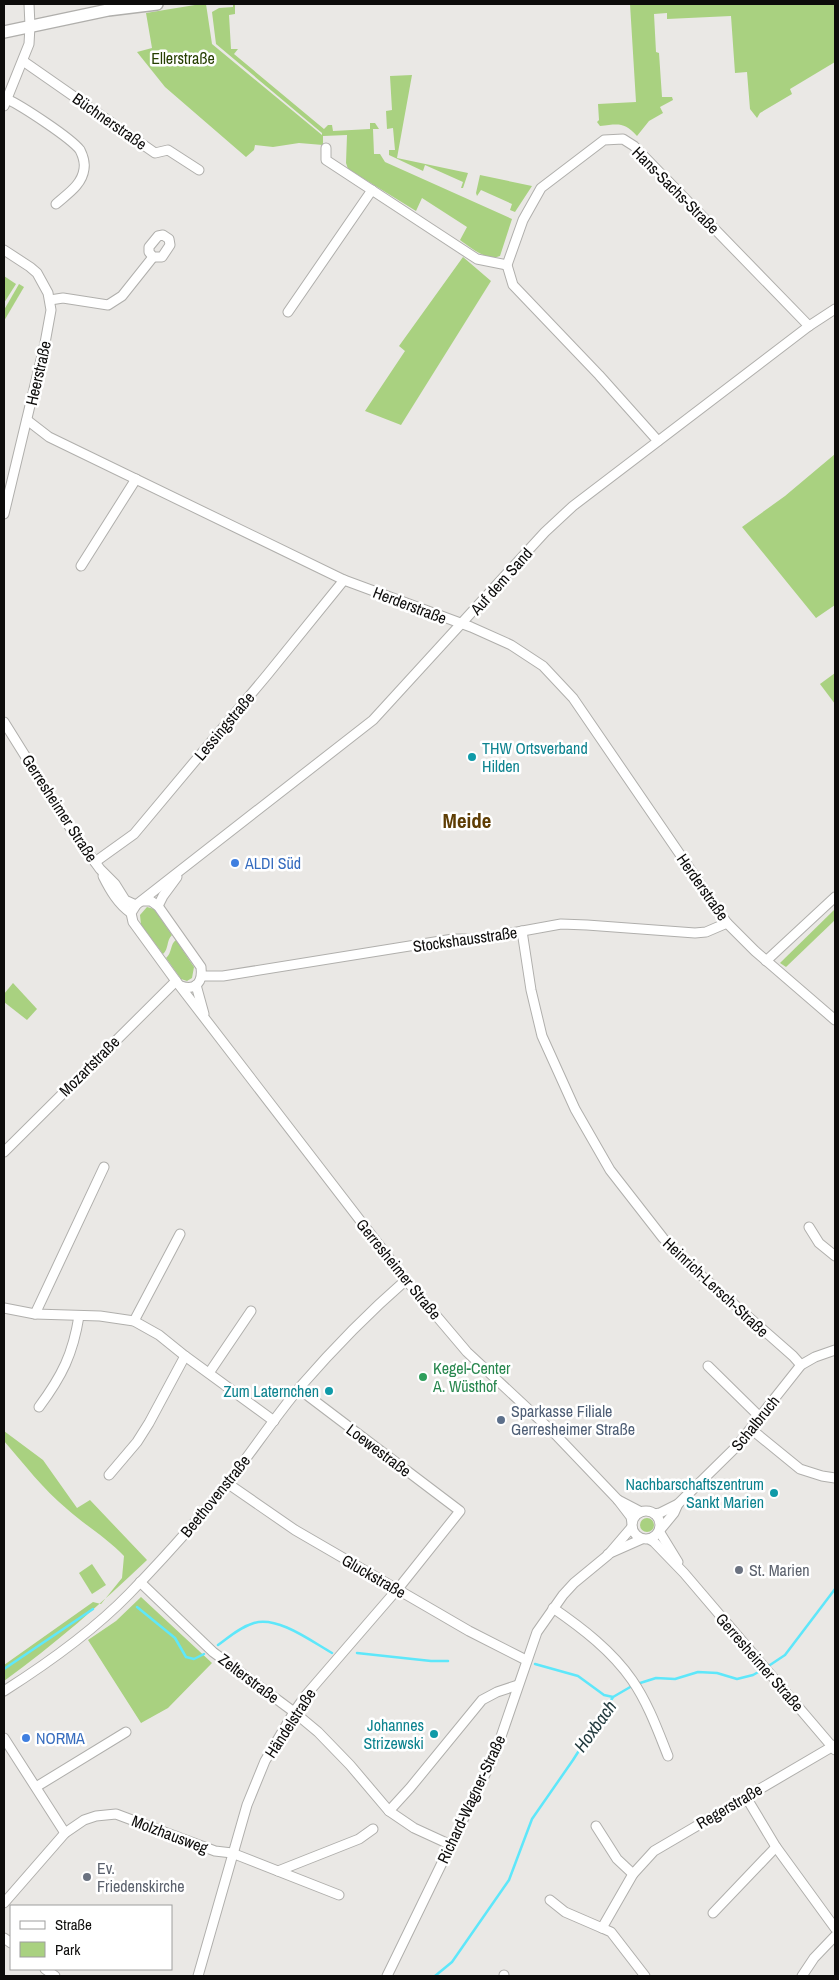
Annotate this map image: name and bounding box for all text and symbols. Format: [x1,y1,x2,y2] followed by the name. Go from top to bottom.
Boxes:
[151,47,215,69] park label: Ellerstraße
[68,87,152,155] street label: Büchnerstraße
[627,141,725,239] street label: Hans-Sachs-Straße
[20,339,56,407] street label: Heerstraße
[464,543,537,620] street label: Auf dem Sand
[370,581,450,629] street label: Herderstraße
[189,687,259,765] street label: Lessingstraße
[482,737,588,777] place label: THW Ortsverband Hilden
[17,750,103,866] street label: Gerresheimer Straße
[466,751,478,763] marker: THW Ortsverband Hilden
[443,806,491,835] district label: Meide
[672,849,734,925] street label: Herderstraße
[244,852,301,874] place label: ALDI Süd
[229,857,241,869] marker: ALDI Süd
[411,921,519,957] street label: Stockshausstraße
[54,1031,124,1101] street label: Mozartstraße
[351,1214,447,1324] street label: Gerresheimer Straße
[658,1232,774,1342] street label: Heinrich-Lersch-Straße
[432,1357,511,1397] place label: Kegel-Center A. Wüsthof
[417,1371,429,1383] marker: Kegel-Center A. Wüsthof
[223,1380,319,1402] place label: Zum Laternchen
[323,1385,335,1397] marker: Zum Laternchen
[726,1391,784,1455] street label: Schalbruch
[511,1400,635,1440] place label: Sparkasse Filiale Gerresheimer Straße
[495,1414,507,1426] marker: Sparkasse Filiale Gerresheimer Straße
[342,1418,416,1482] street label: Loewestraße
[175,1450,255,1542] street label: Beethovenstraße
[625,1473,764,1513] place label: Nachbarschaftszentrum Sankt Marien
[768,1487,780,1499] marker: Nachbarschaftszentrum Sankt Marien
[338,1549,410,1603] street label: Gluckstraße
[749,1559,810,1581] place label: St. Marien
[733,1564,745,1576] marker: St. Marien
[711,1608,809,1716] street label: Gerresheimer Straße
[214,1648,284,1708] street label: Zelterstraße
[259,1684,321,1762] street label: Händelstraße
[568,1695,622,1757] water label: Hoxbach
[363,1714,424,1754] place label: Johannes Strizewski
[36,1727,85,1749] place label: NORMA
[428,1728,440,1740] marker: Johannes Strizewski
[432,1731,510,1867] street label: Richard-Wagner-Straße
[20,1732,32,1744] marker: NORMA
[692,1778,766,1834] street label: Regerstraße
[129,1809,212,1859] street label: Molzhausweg
[97,1857,185,1897] place label: Ev. Friedenskirche
[81,1871,93,1883] marker: Ev. Friedenskirche
[10,1905,172,1970] legend
[55,1914,92,1935] text: Straße
[55,1939,81,1960] text: Park

